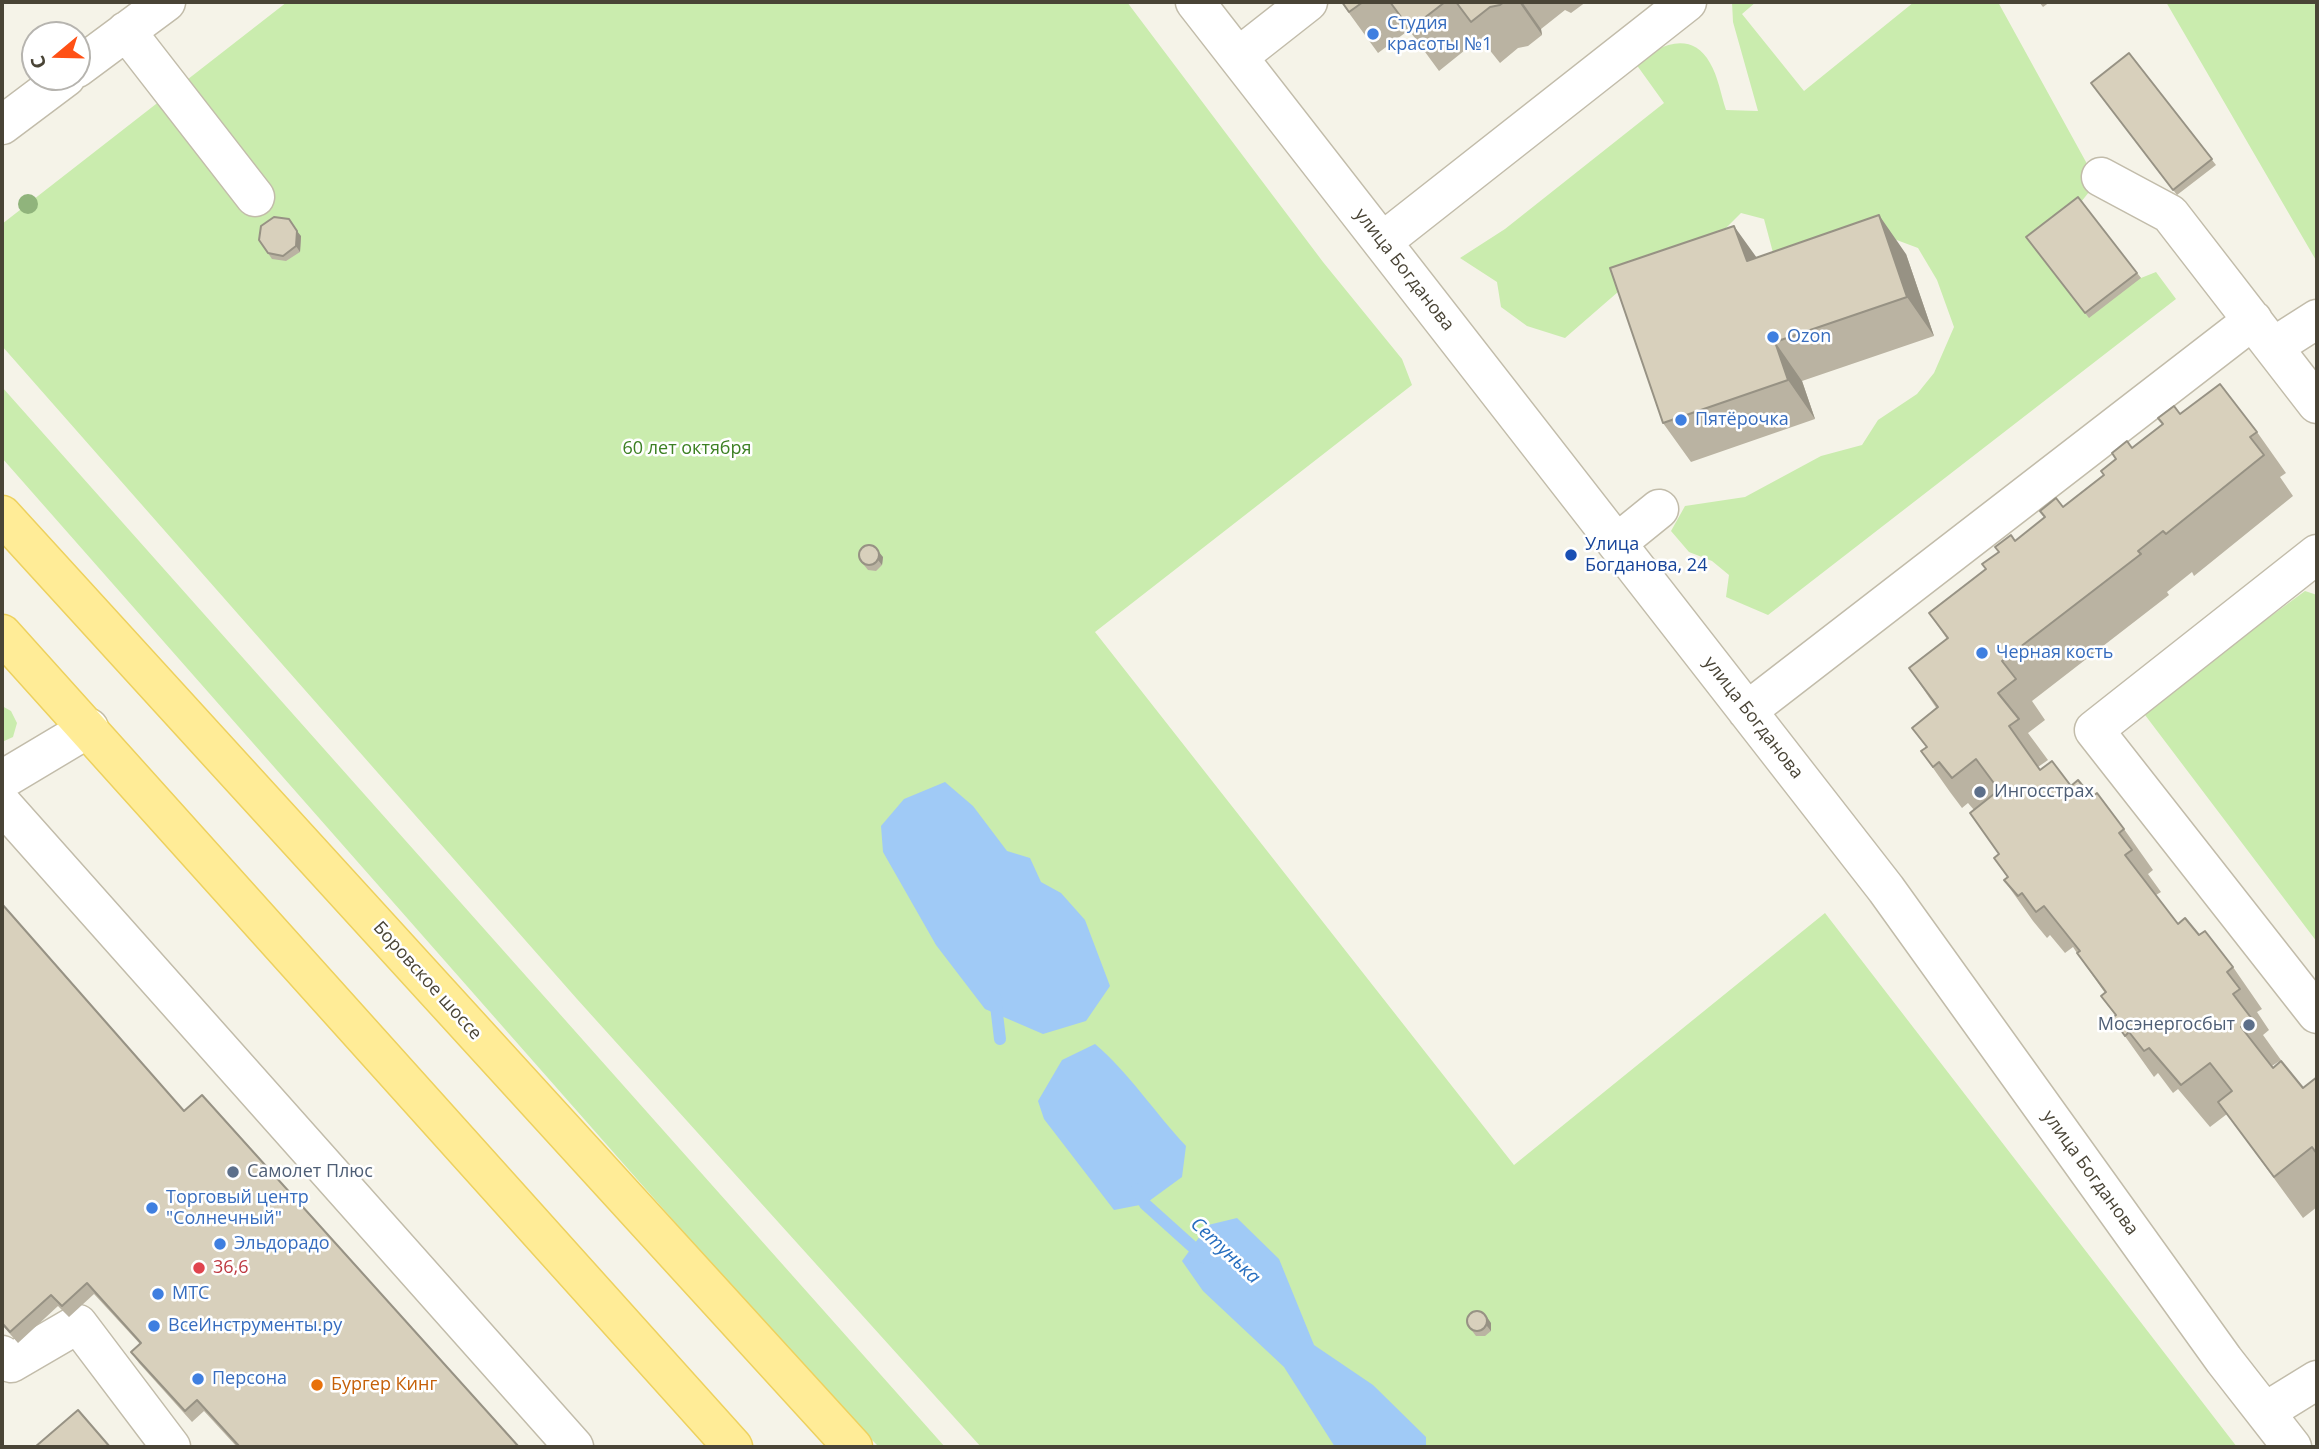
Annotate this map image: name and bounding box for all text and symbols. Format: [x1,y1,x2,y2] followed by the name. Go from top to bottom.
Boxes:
[1387,13,1492,56] place label: Студия красоты №1
[21,21,91,91] north arrow
[1365,26,1381,42] marker: Студия красоты №1
[24,52,52,72] text: С
[1350,205,1458,335] street label: улица Богданова
[1787,326,1831,348] place label: Ozon
[1765,329,1781,345] marker: Ozon
[1695,409,1789,431] place label: Пятёрочка
[1673,412,1689,428] marker: Пятёрочка
[622,438,752,460] park label: 60 лет октября
[1585,534,1707,576] place label: Улица Богданова, 24
[1563,547,1579,563] marker: Улица Богданова, 24
[1996,642,2113,664] place label: Черная кость
[1974,645,1990,661] marker: Черная кость
[1699,653,1807,783] street label: улица Богданова
[1994,781,2094,803] place label: Ингосстрах
[1972,784,1988,800] marker: Ингосстрах
[368,917,486,1045] street label: Боровское шоссе
[2098,1014,2235,1036] place label: Мосэнергосбыт
[2241,1017,2257,1033] marker: Мосэнергосбыт
[2037,1106,2143,1240] street label: улица Богданова
[247,1161,373,1183] place label: Самолет Плюс
[225,1164,241,1180] marker: Самолет Плюс
[166,1187,309,1230] place label: Торговый центр "Солнечный"
[144,1200,160,1216] marker: Торговый центр "Солнечный"
[1185,1213,1265,1289] water label: Сетунька
[234,1233,330,1255] place label: Эльдорадо
[212,1236,228,1252] marker: Эльдорадо
[213,1257,249,1279] place label: 36,6
[191,1260,207,1276] marker: 36,6
[172,1283,209,1305] place label: МТС
[150,1286,166,1302] marker: МТС
[168,1315,342,1337] place label: ВсеИнструменты.ру
[146,1318,162,1334] marker: ВсеИнструменты.ру
[212,1368,287,1390] place label: Персона
[190,1371,206,1387] marker: Персона
[331,1374,437,1396] place label: Бургер Кинг
[309,1377,325,1393] marker: Бургер Кинг

